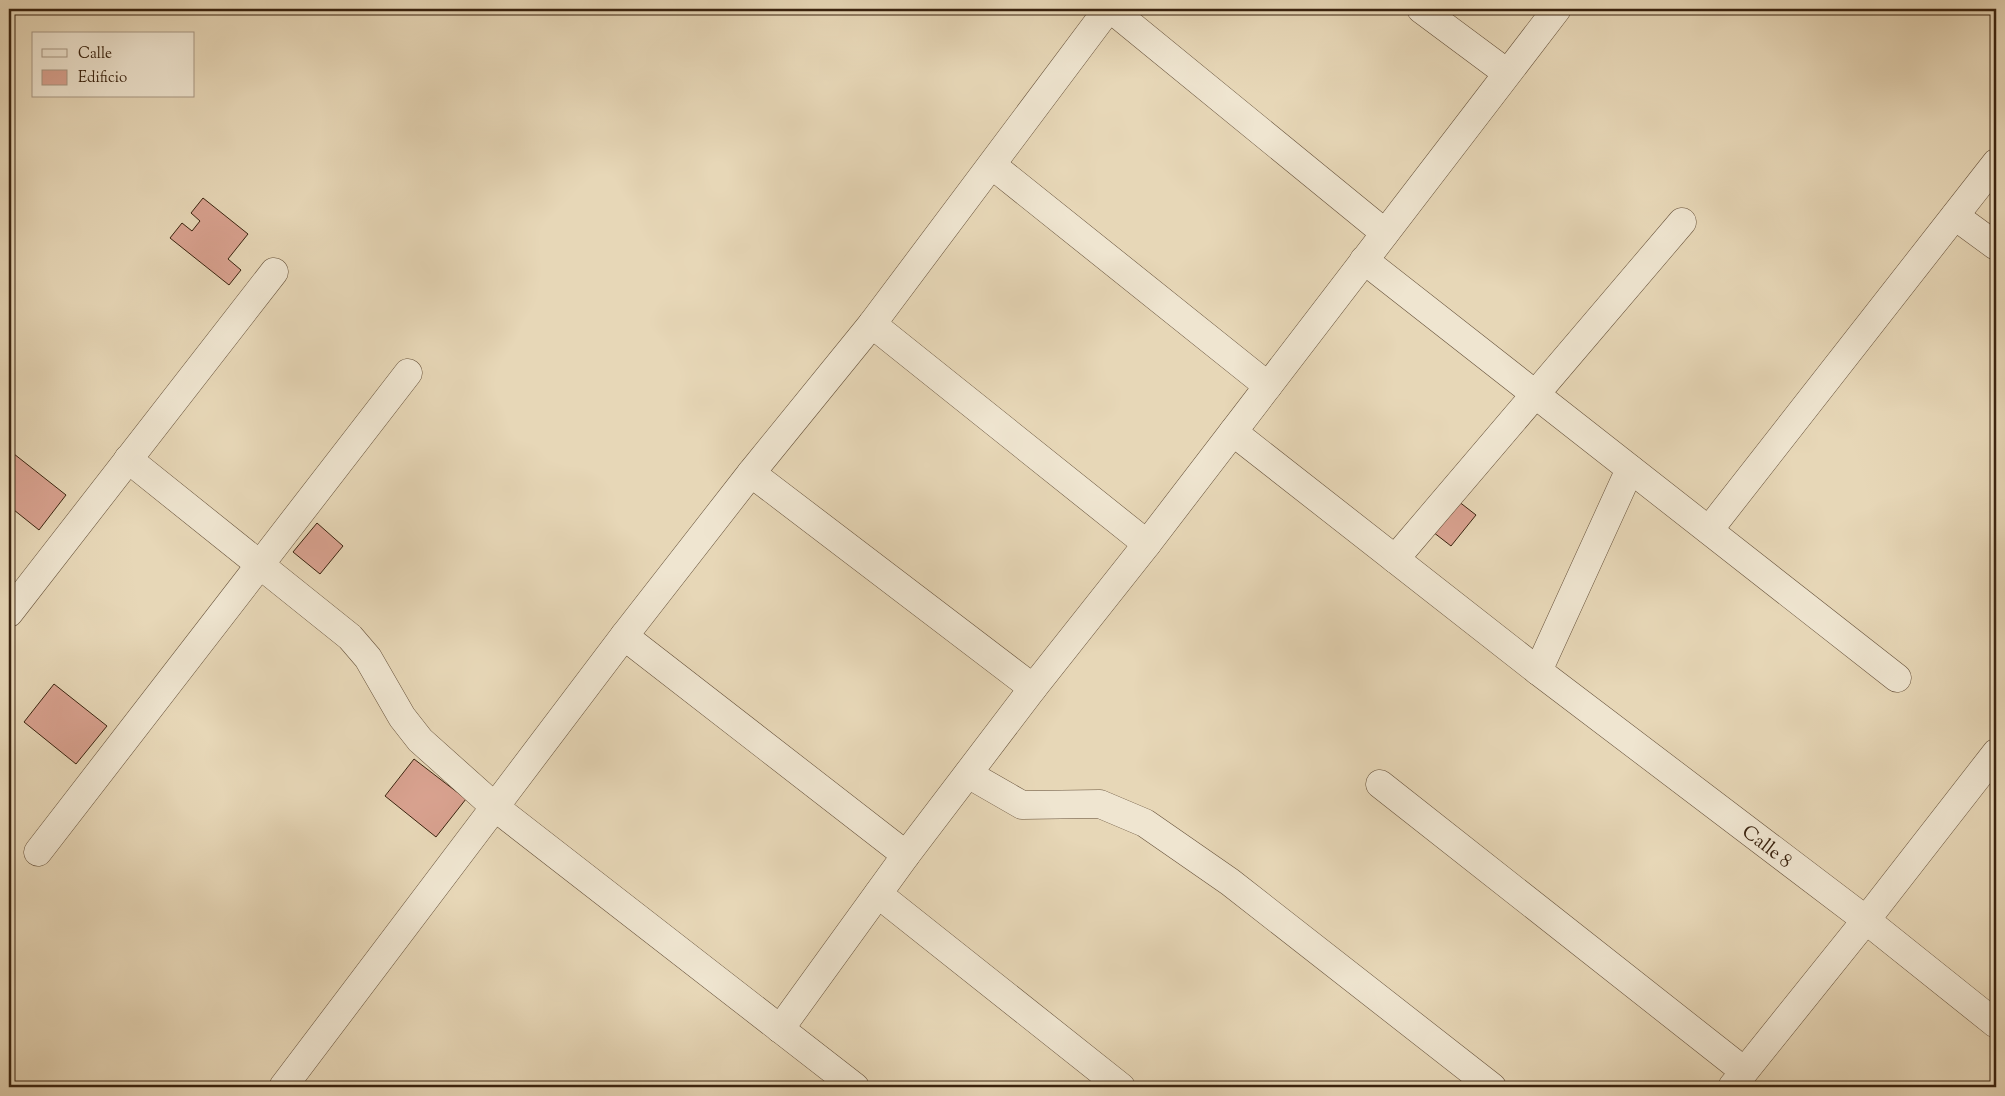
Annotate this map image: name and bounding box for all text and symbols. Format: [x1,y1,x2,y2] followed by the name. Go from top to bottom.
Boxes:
[32,32,195,98] legend
[78,44,112,65] text: Calle
[78,68,127,89] text: Edificio
[1736,820,1797,875] street label: Calle 8

